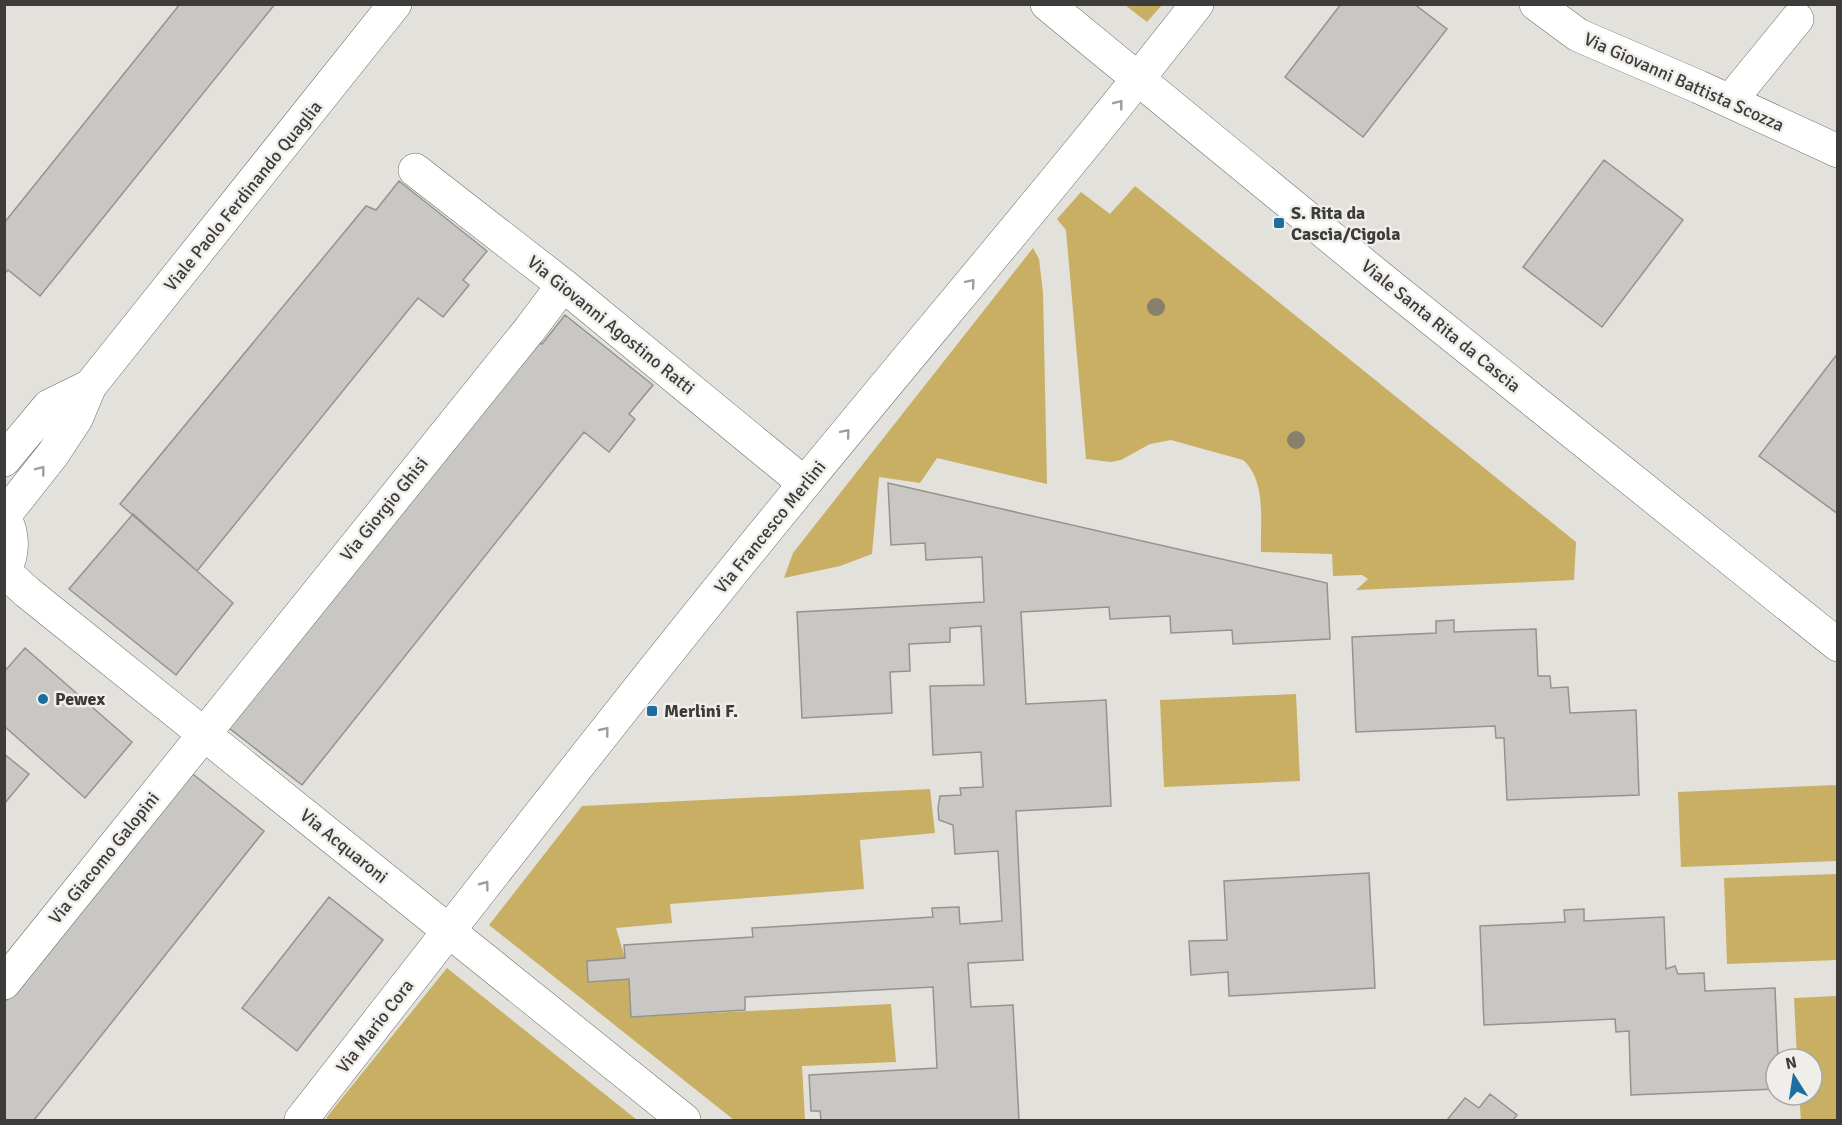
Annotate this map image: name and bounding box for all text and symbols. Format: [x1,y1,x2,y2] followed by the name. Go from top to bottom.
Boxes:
[1580,28,1788,136] street label: Via Giovanni Battista Scozza
[159,96,327,296] street label: Viale Paolo Ferdinando Quaglia
[1112,99,1123,110] one-way arrow
[1291,202,1401,245] place label: S. Rita da Cascia/Cigola
[1272,216,1286,230] marker: S. Rita da Cascia/Cigola
[523,251,699,399] street label: Via Giovanni Agostino Ratti
[1357,255,1525,397] street label: Viale Santa Rita da Cascia
[964,279,975,290] one-way arrow
[839,429,850,440] one-way arrow
[335,453,433,565] street label: Via Giorgio Ghisi
[710,456,830,598] street label: Via Francesco Merlini
[33,466,44,477] one-way arrow
[55,688,105,710] place label: Pewex
[36,692,50,706] marker: Pewex
[664,700,738,722] place label: Merlini F.
[645,704,659,718] marker: Merlini F.
[597,727,608,738] one-way arrow
[44,788,164,928] street label: Via Giacomo Galopini
[296,804,392,888] street label: Via Acquaroni
[478,881,489,892] one-way arrow
[332,975,418,1077] street label: Via Mario Cora
[1764,1047,1824,1107] north arrow
[1784,1052,1799,1074] text: N

